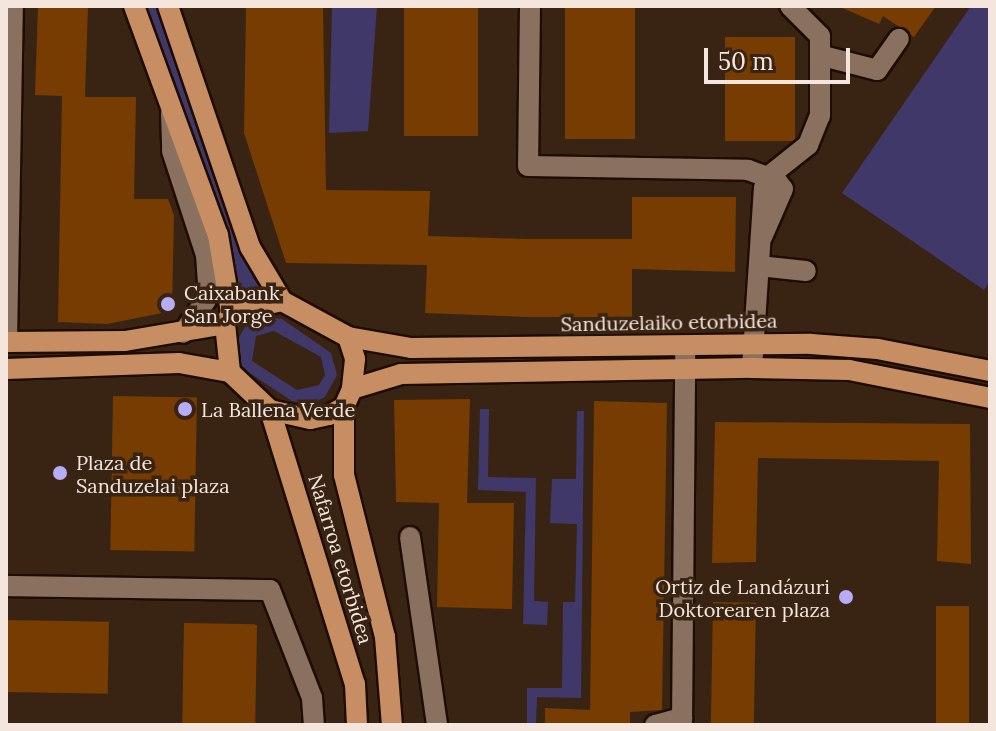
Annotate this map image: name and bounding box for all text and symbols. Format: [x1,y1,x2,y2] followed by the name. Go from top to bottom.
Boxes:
[708,32,854,82] scale bar
[718,46,774,77] text: 50 m
[184,280,280,327] place label: Caixabank San Jorge
[159,295,177,313] marker: Caixabank San Jorge
[560,308,778,336] street label: Sanduzelaiko etorbidea
[201,397,355,421] place label: La Ballena Verde
[176,400,194,418] marker: La Ballena Verde
[76,450,229,497] place label: Plaza de Sanduzelai plaza
[51,464,69,482] marker: Plaza de Sanduzelai plaza
[304,471,378,647] street label: Nafarroa etorbidea
[655,574,830,621] place label: Ortiz de Landázuri Doktorearen plaza
[837,588,855,606] marker: Ortiz de Landázuri Doktorearen plaza

